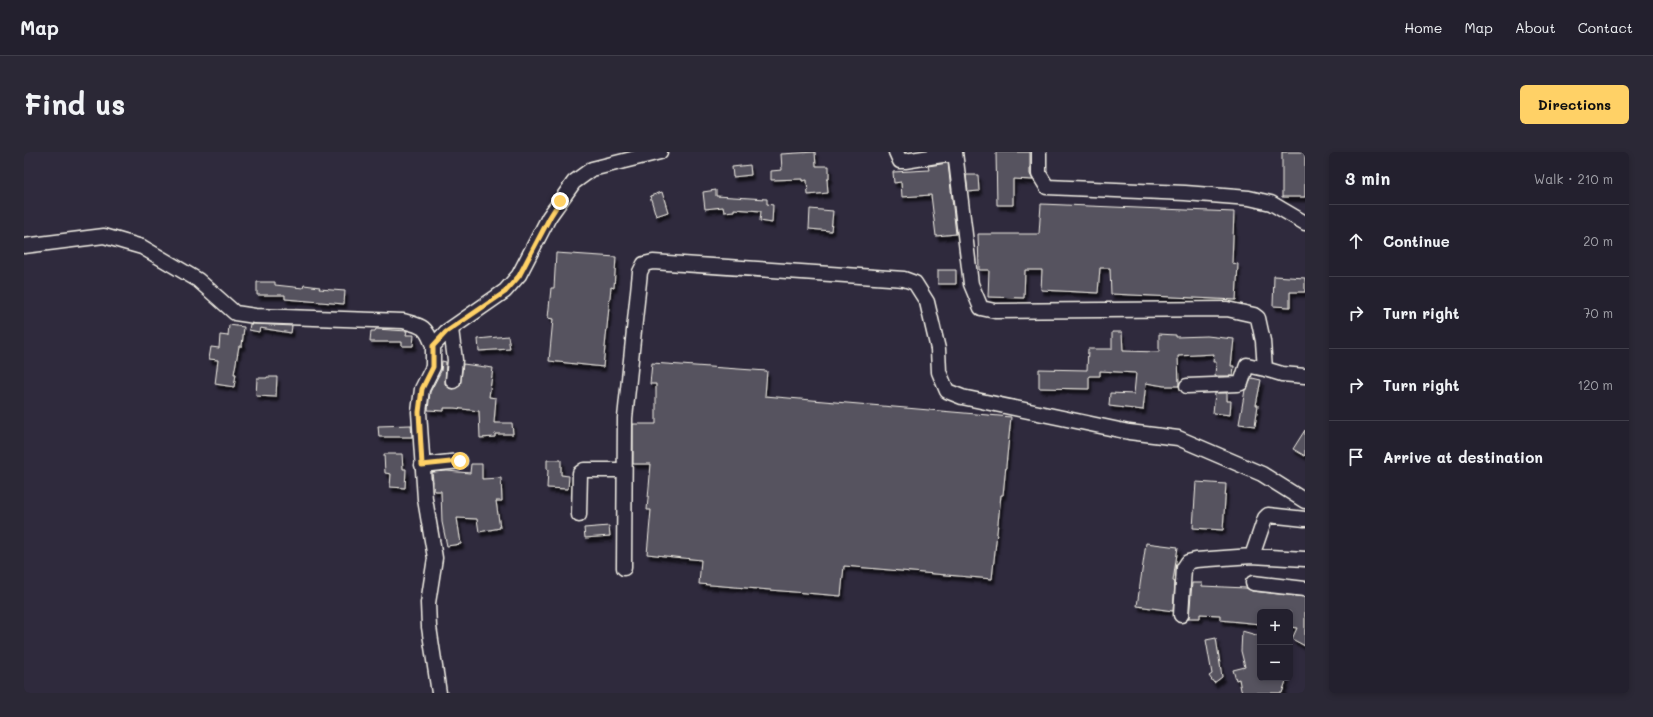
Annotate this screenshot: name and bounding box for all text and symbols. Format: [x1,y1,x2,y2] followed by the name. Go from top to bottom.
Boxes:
[20,15,59,40] text: Map
[1404,18,1442,37] text: Home
[1464,18,1493,37] text: Map
[1515,18,1556,37] text: About
[1578,18,1633,37] text: Contact
[1520,85,1629,124] button: Directions
[24,86,125,122] text: Find us
[1345,167,1390,189] text: 3 min
[1534,170,1613,187] text: Walk · 210 m
[551,192,569,210] route end
[1345,230,1367,252] icon: ahead
[1383,231,1450,251] text: Continue
[1583,232,1613,249] text: 20 m
[1345,302,1367,324] icon: right
[1383,303,1460,323] text: Turn right
[1583,304,1613,321] text: 70 m
[1345,374,1367,396] icon: right
[1383,375,1460,395] text: Turn right
[1577,376,1613,393] text: 120 m
[1345,446,1367,468] icon: arrive
[1383,447,1543,467] text: Arrive at destination
[451,452,469,470] route start
[1257,609,1293,681] map controls
[1257,609,1293,645] button: +
[1257,645,1293,681] button: −

